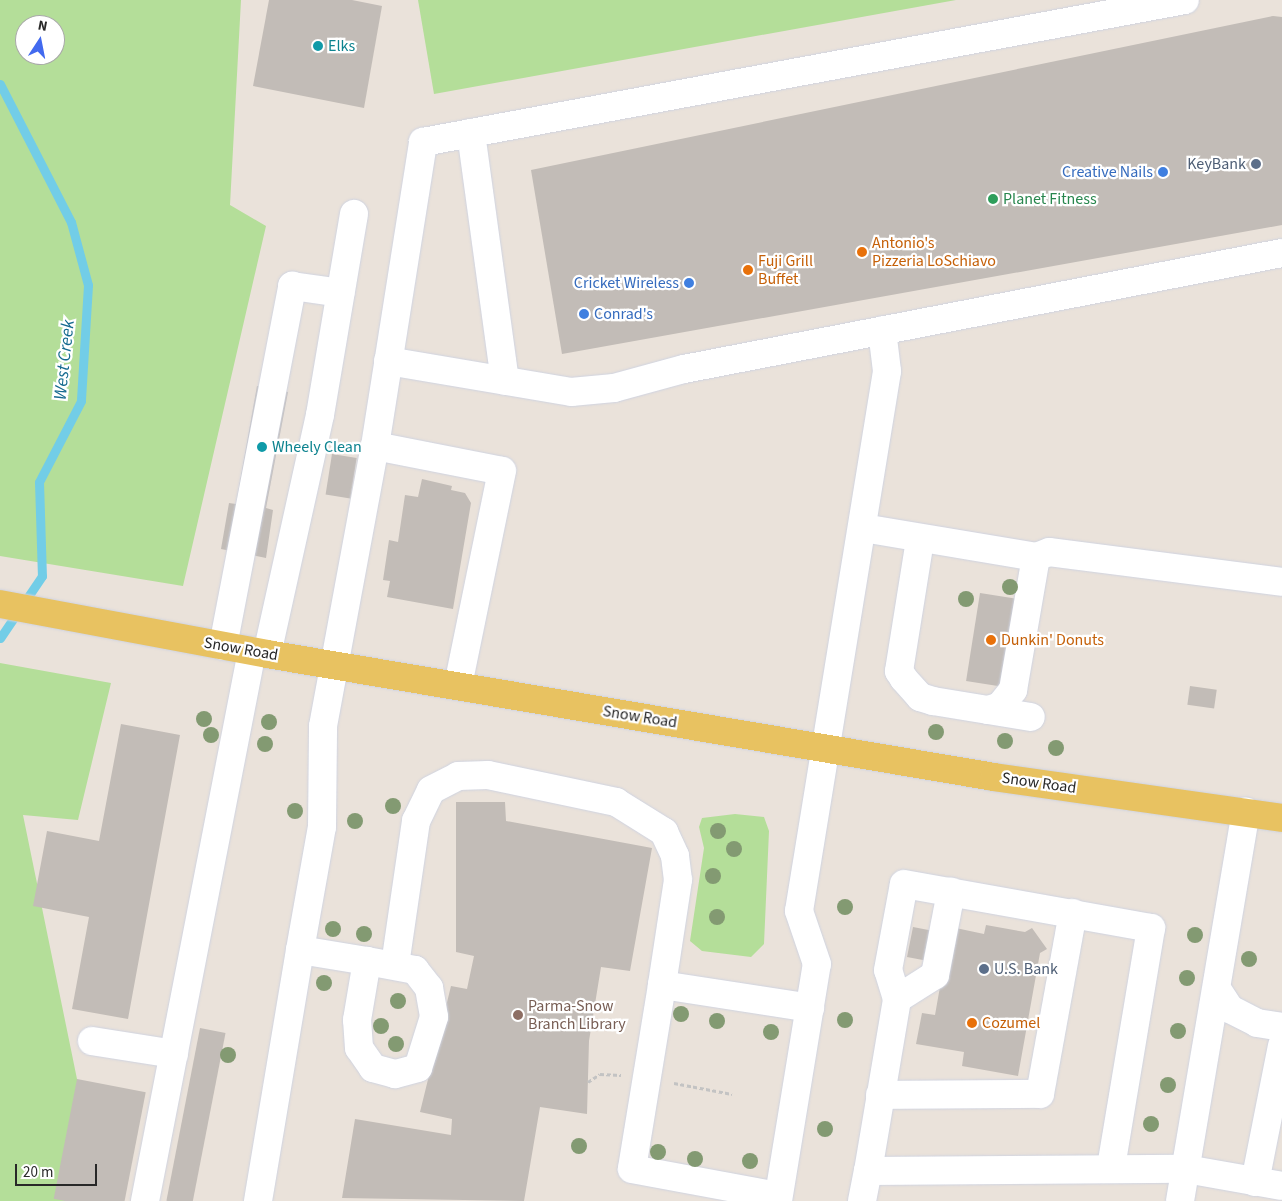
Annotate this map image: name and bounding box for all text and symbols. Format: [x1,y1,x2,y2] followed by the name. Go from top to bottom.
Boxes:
[15,15,65,65] north arrow
[36,16,49,37] text: N
[328,36,355,56] place label: Elks
[312,40,324,52] marker: Elks
[1187,154,1246,174] place label: KeyBank
[1250,158,1262,170] marker: KeyBank
[1062,162,1153,182] place label: Creative Nails
[1157,166,1169,178] marker: Creative Nails
[1003,189,1097,209] place label: Planet Fitness
[987,193,999,205] marker: Planet Fitness
[872,233,996,271] place label: Antonio's Pizzeria LoSchiavo
[856,246,868,258] marker: Antonio's Pizzeria LoSchiavo
[758,251,813,289] place label: Fuji Grill Buffet
[742,264,754,276] marker: Fuji Grill Buffet
[574,273,679,293] place label: Cricket Wireless
[683,277,695,289] marker: Cricket Wireless
[594,304,653,324] place label: Conrad's
[578,308,590,320] marker: Conrad's
[50,319,80,401] water label: West Creek
[272,437,362,457] place label: Wheely Clean
[256,441,268,453] marker: Wheely Clean
[1001,630,1104,650] place label: Dunkin' Donuts
[202,633,280,665] street label: Snow Road
[985,634,997,646] marker: Dunkin' Donuts
[601,702,679,732] street label: Snow Road
[1001,768,1077,798] street label: Snow Road
[994,959,1058,979] place label: U.S. Bank
[978,963,990,975] marker: U.S. Bank
[528,996,626,1034] place label: Parma-Snow Branch Library
[512,1009,524,1021] marker: Parma-Snow Branch Library
[982,1013,1040,1033] place label: Cozumel
[966,1017,978,1029] marker: Cozumel
[18,1154,100,1186] scale bar
[23,1162,53,1183] text: 20 m

